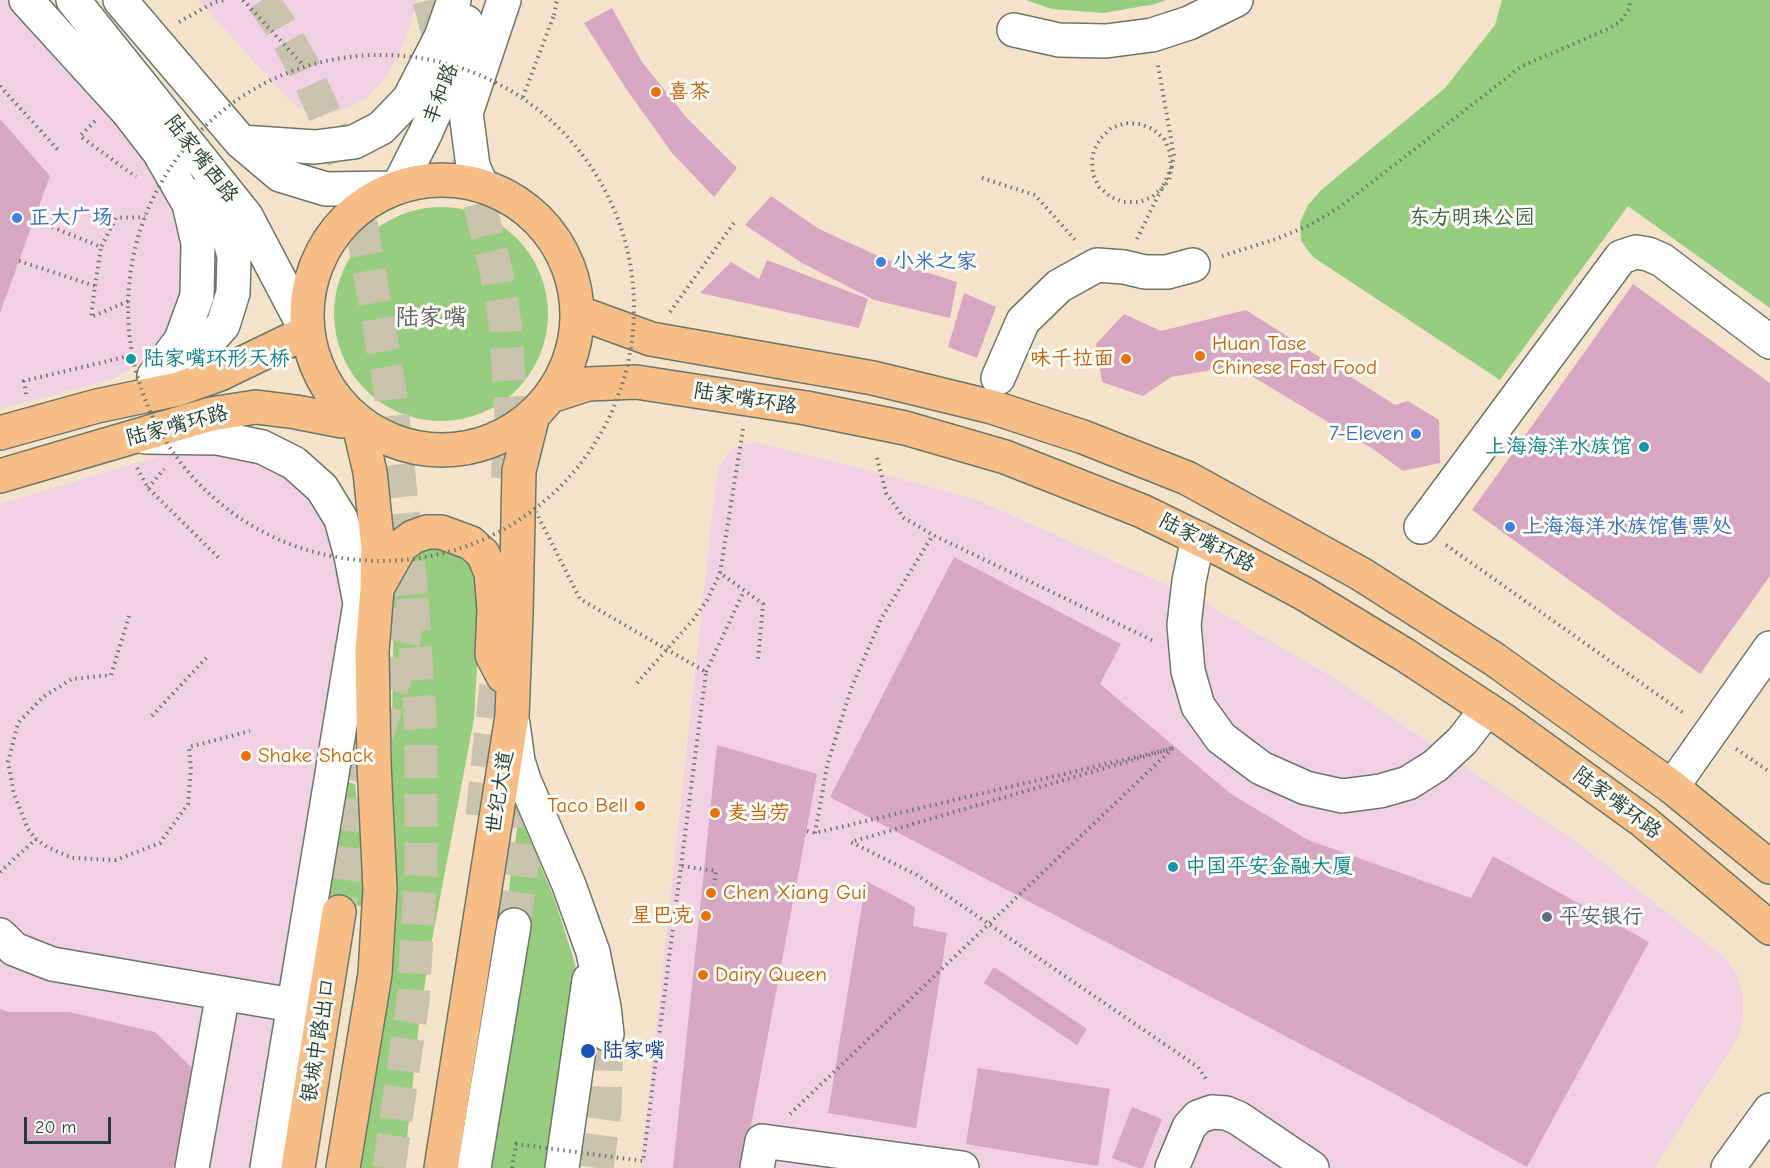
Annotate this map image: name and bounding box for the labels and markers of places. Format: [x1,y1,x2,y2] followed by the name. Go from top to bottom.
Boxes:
[668,79,710,105] place label: 喜茶
[649,85,663,99] marker: 喜茶
[29,205,113,231] place label: 正大广场
[10,211,24,225] marker: 正大广场
[893,249,977,275] place label: 小米之家
[874,255,888,269] marker: 小米之家
[1212,331,1377,381] place label: Huan Tase Chinese Fast Food
[143,346,290,372] place label: 陆家嘴环形天桥
[1030,346,1114,372] place label: 味千拉面
[1193,349,1207,363] marker: Huan Tase Chinese Fast Food
[124,352,138,366] marker: 陆家嘴环形天桥
[1119,352,1133,366] marker: 味千拉面
[1329,421,1404,447] place label: 7-Eleven
[1409,427,1423,441] marker: 7-Eleven
[1485,434,1632,460] place label: 上海海洋水族馆
[1637,440,1651,454] marker: 上海海洋水族馆
[1522,514,1732,540] place label: 上海海洋水族馆售票处
[1503,520,1517,534] marker: 上海海洋水族馆售票处
[258,743,373,769] place label: Shake Shack
[239,749,253,763] marker: Shake Shack
[547,793,628,819] place label: Taco Bell
[633,799,647,813] marker: Taco Bell
[727,800,790,826] place label: 麦当劳
[708,806,722,820] marker: 麦当劳
[1185,854,1353,880] place label: 中国平安金融大厦
[1166,860,1180,874] marker: 中国平安金融大厦
[723,880,867,906] place label: Chen Xiang Gui
[704,886,718,900] marker: Chen Xiang Gui
[631,903,694,929] place label: 星巴克
[1559,904,1643,930] place label: 平安银行
[699,909,713,923] marker: 星巴克
[1540,910,1554,924] marker: 平安银行
[715,962,827,988] place label: Dairy Queen
[696,968,710,982] marker: Dairy Queen
[602,1038,665,1064] place label: 陆家嘴
[579,1042,597,1060] marker: 陆家嘴

